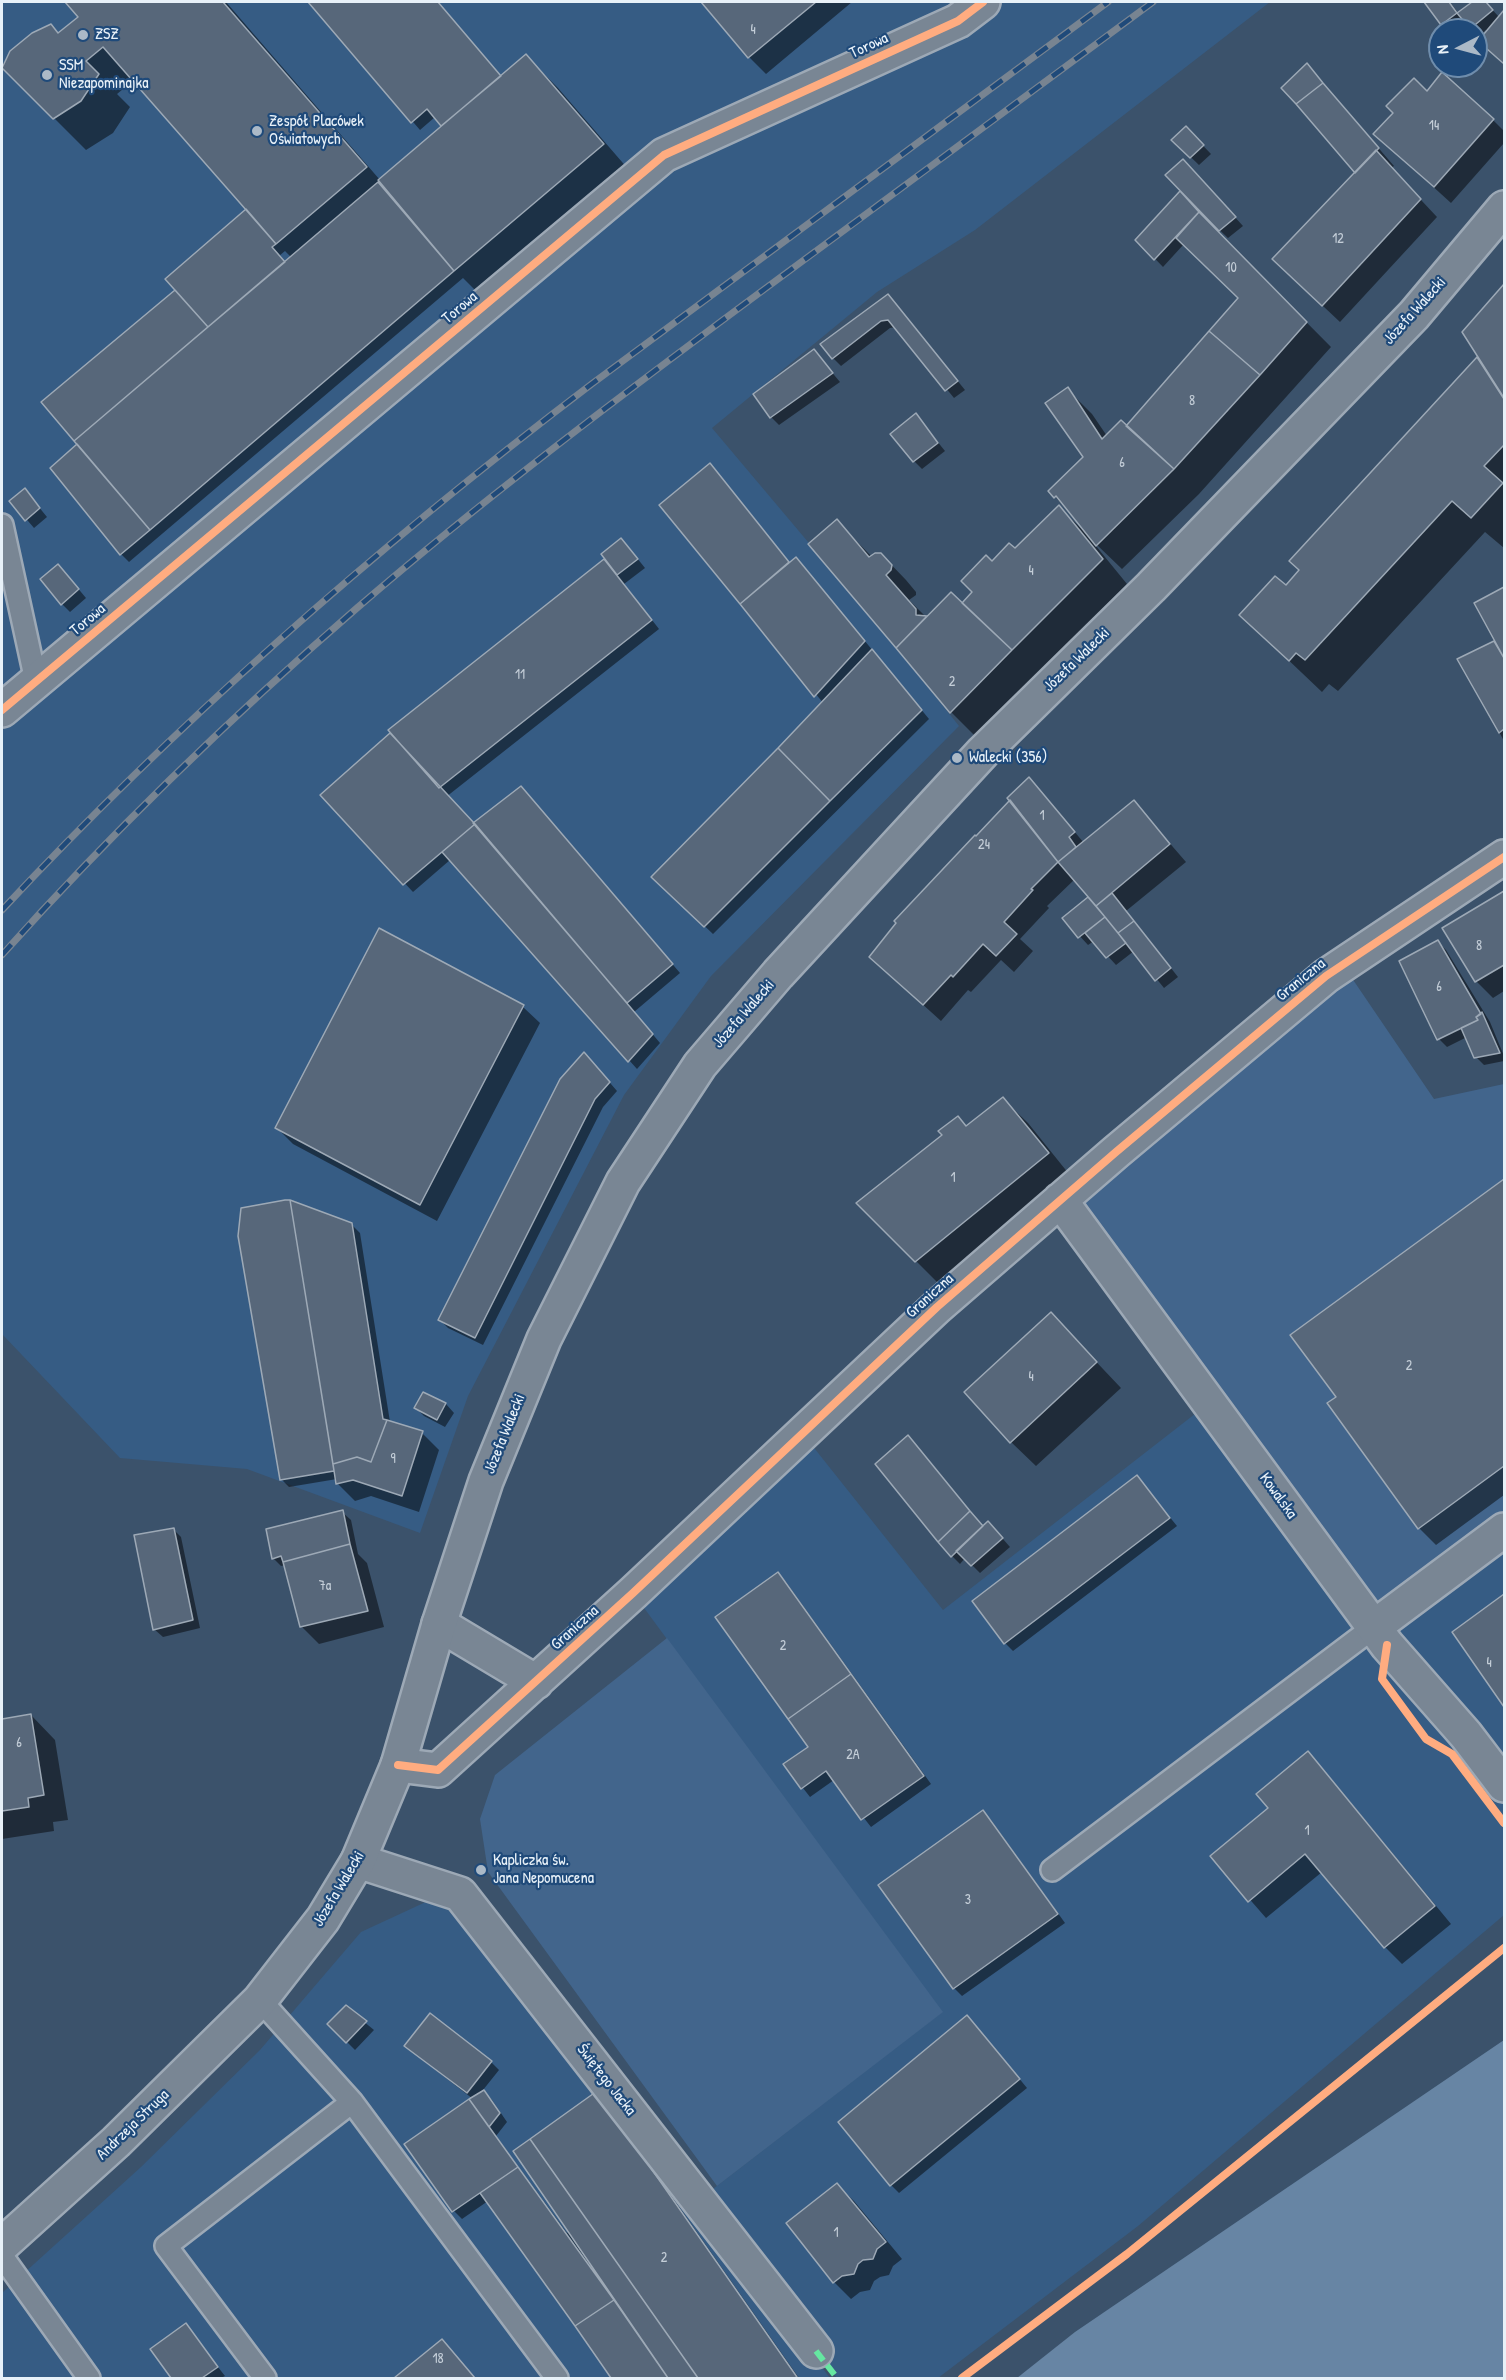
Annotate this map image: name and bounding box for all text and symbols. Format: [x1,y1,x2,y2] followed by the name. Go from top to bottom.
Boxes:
[1428,18,1488,78] north arrow
[750,22,756,38] house number: 4
[95,25,119,45] place label: ZSZ
[76,28,90,42] marker: ZSZ
[847,29,891,63] street label: Torowa
[1431,44,1453,55] text: N
[59,56,149,94] place label: SSM Niezapominajka
[40,68,54,82] marker: SSM Niezapominajka
[269,112,364,150] place label: Zespół Placówek Oświatowych
[1429,118,1439,134] house number: 14
[250,124,264,138] marker: Zespół Placówek Oświatowych
[1332,231,1344,247] house number: 12
[1225,260,1237,276] house number: 10
[1380,273,1450,349] street label: Józefa Walecki
[438,288,482,328] street label: Torowa
[1189,393,1195,409] house number: 8
[1119,455,1125,471] house number: 6
[1028,563,1034,579] house number: 4
[66,600,110,640] street label: Torowa
[1040,624,1114,696] street label: Józefa Walecki
[515,667,525,683] house number: 11
[949,674,955,690] house number: 2
[969,748,1047,768] place label: Walecki (356)
[950,751,964,765] marker: Walecki (356)
[1039,808,1045,824] house number: 1
[978,837,990,853] house number: 24
[1476,938,1482,954] house number: 8
[1273,954,1329,1006] street label: Graniczna
[709,976,779,1052] street label: Józefa Walecki
[1436,979,1442,995] house number: 6
[950,1170,956,1186] house number: 1
[902,1270,958,1322] street label: Graniczna
[1406,1358,1412,1374] house number: 2
[1028,1369,1034,1385] house number: 4
[480,1391,530,1477] street label: Józefa Walecki
[390,1451,396,1467] house number: 9
[1255,1469,1301,1523] street label: Kowalska
[319,1578,331,1594] house number: 7a
[547,1602,603,1654] street label: Graniczna
[780,1638,786,1654] house number: 2
[1486,1655,1492,1671] house number: 4
[16,1735,22,1751] house number: 6
[846,1747,860,1763] house number: 2A
[1304,1823,1310,1839] house number: 1
[309,1848,369,1930] street label: Józefa Walecki
[493,1851,594,1889] place label: Kapliczka św. Jana Nepomucena
[474,1863,488,1877] marker: Kapliczka św. Jana Nepomucena
[965,1892,971,1908] house number: 3
[572,2041,640,2119] street label: Świętego Jacka
[93,2086,173,2164] street label: Andrzeja Struga
[833,2225,839,2241] house number: 1
[661,2250,667,2266] house number: 2
[432,2351,444,2367] house number: 18

